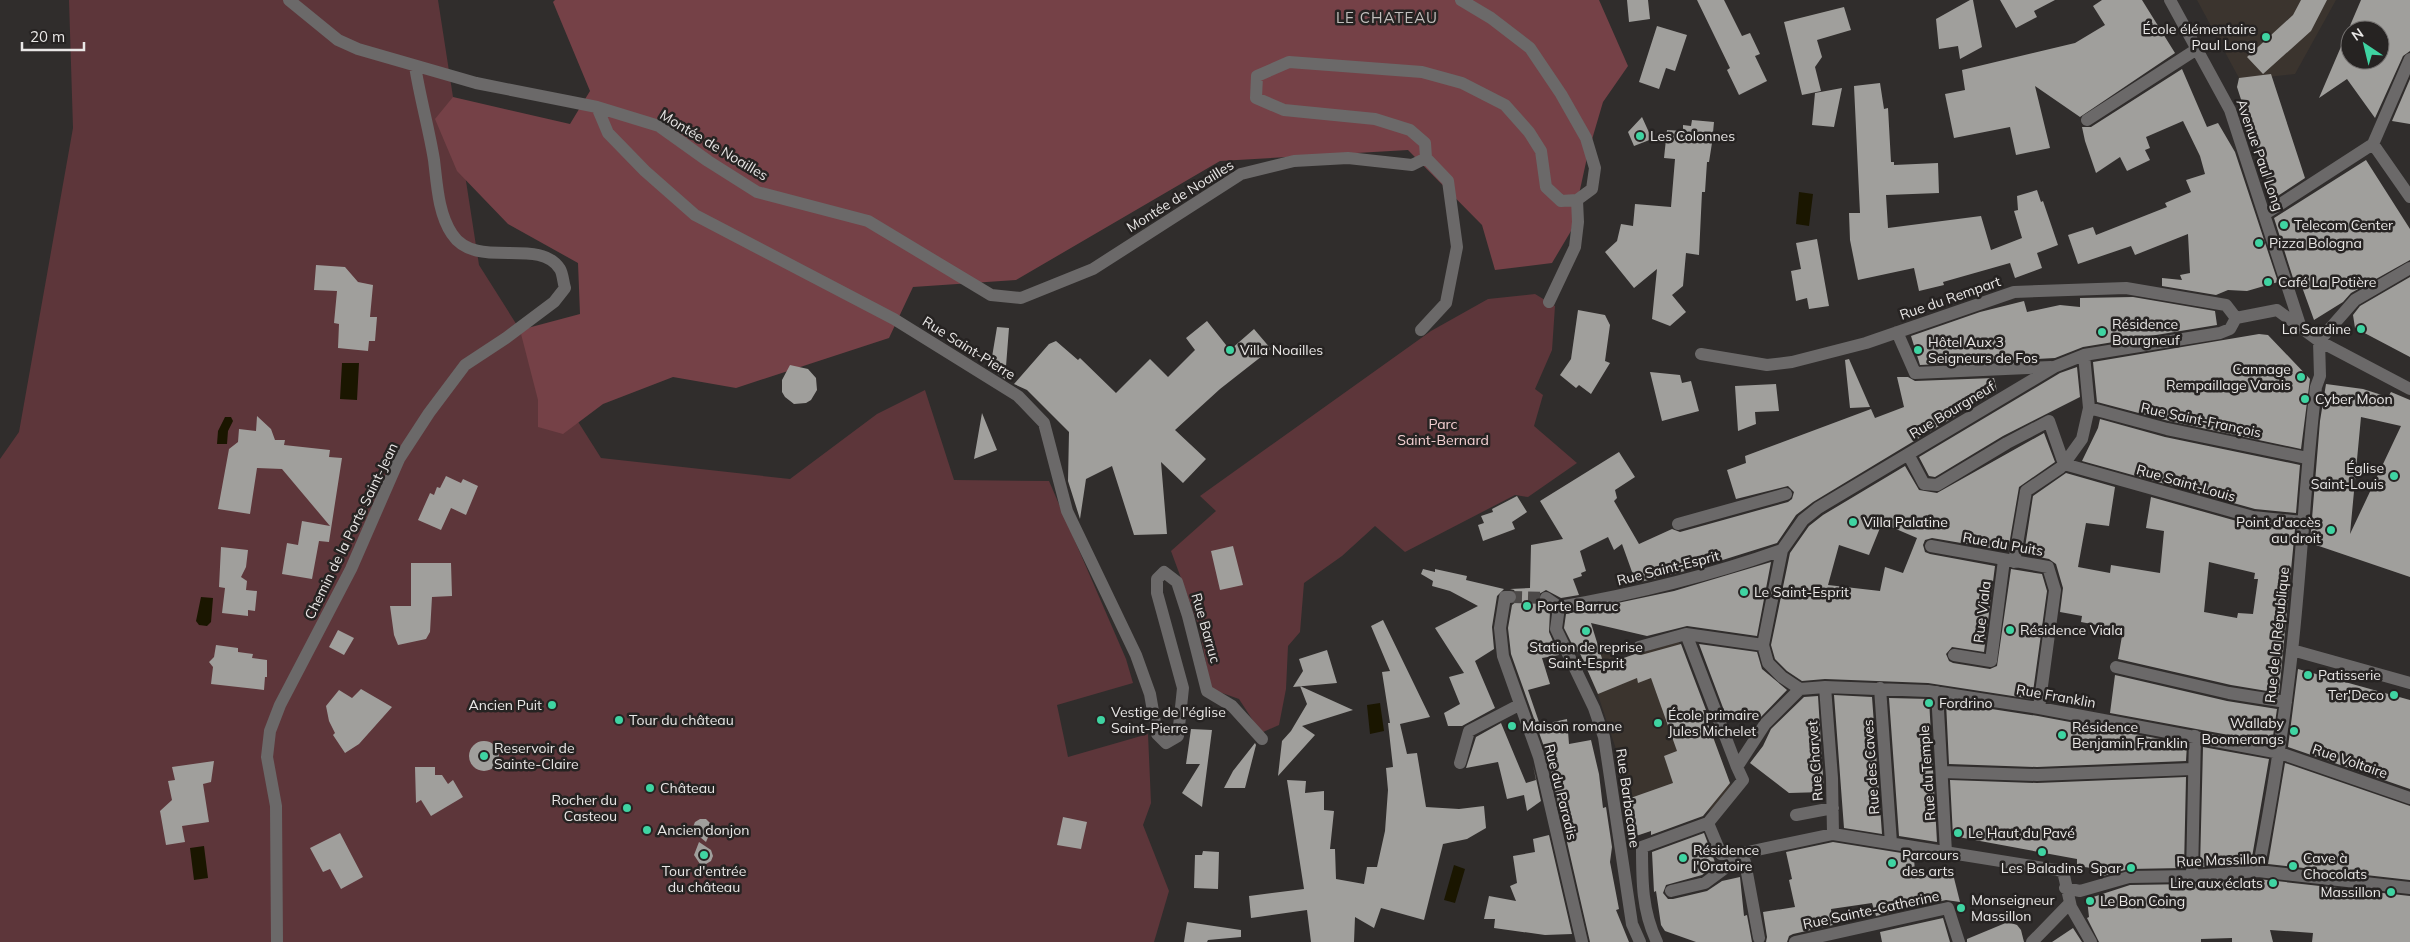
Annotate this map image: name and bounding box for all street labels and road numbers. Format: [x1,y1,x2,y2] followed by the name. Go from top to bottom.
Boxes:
[2232,97,2288,213] street label: Avenue Paul Long
[657,106,771,184] street label: Montée de Noailles
[1123,156,1237,236] street label: Montée de Noailles
[1897,272,2003,324] street label: Rue du Rempart
[919,312,1019,384] street label: Rue Saint-Pierre
[1906,377,1998,443] street label: Rue Bourgneuf
[2139,398,2263,442] street label: Rue Saint-François
[300,440,402,622] street label: Chemin de la Porte Saint-Jean
[2134,460,2238,506] street label: Rue Saint-Louis
[1961,528,2045,560] street label: Rue du Puits
[1615,547,1721,589] street label: Rue Saint-Esprit
[2261,566,2293,704] street label: Rue de la République
[1969,580,1995,644] street label: Rue Viala
[1187,591,1225,665] street label: Rue Barruc
[2015,680,2097,712] street label: Rue Franklin
[1859,719,1883,815] street label: Rue des Caves
[1803,720,1827,802] street label: Rue Charvet
[1915,725,1939,821] street label: Rue du Temple
[2310,740,2390,782] street label: Rue Voltaire
[1540,742,1582,842] street label: Rue du Paradis
[1612,747,1644,849] street label: Rue Barbacane
[2176,849,2266,871] street label: Rue Massillon
[1801,887,1941,933] street label: Rue Sainte-Catherine

